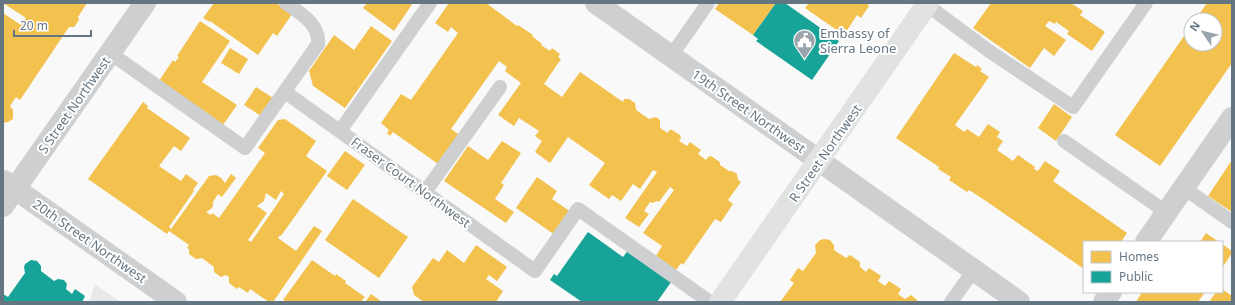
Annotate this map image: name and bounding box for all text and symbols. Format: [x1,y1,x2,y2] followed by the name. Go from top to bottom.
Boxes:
[14,12,91,38] scale bar
[1183,12,1223,52] north arrow
[20,17,48,34] text: 20 m
[1186,18,1203,34] text: N
[820,24,896,57] place label: Embassy of Sierra Leone
[792,27,818,60] public building icon: Embassy of Sierra Leone
[34,53,114,157] street label: S Street Northwest
[689,65,810,157] street label: 19th Street Northwest
[785,100,866,205] street label: R Street Northwest
[348,133,475,232] street label: Fraser Court Northwest
[30,195,151,287] street label: 20th Street Northwest
[1083,241,1223,293] legend
[1119,248,1159,265] text: Homes
[1119,268,1153,285] text: Public

